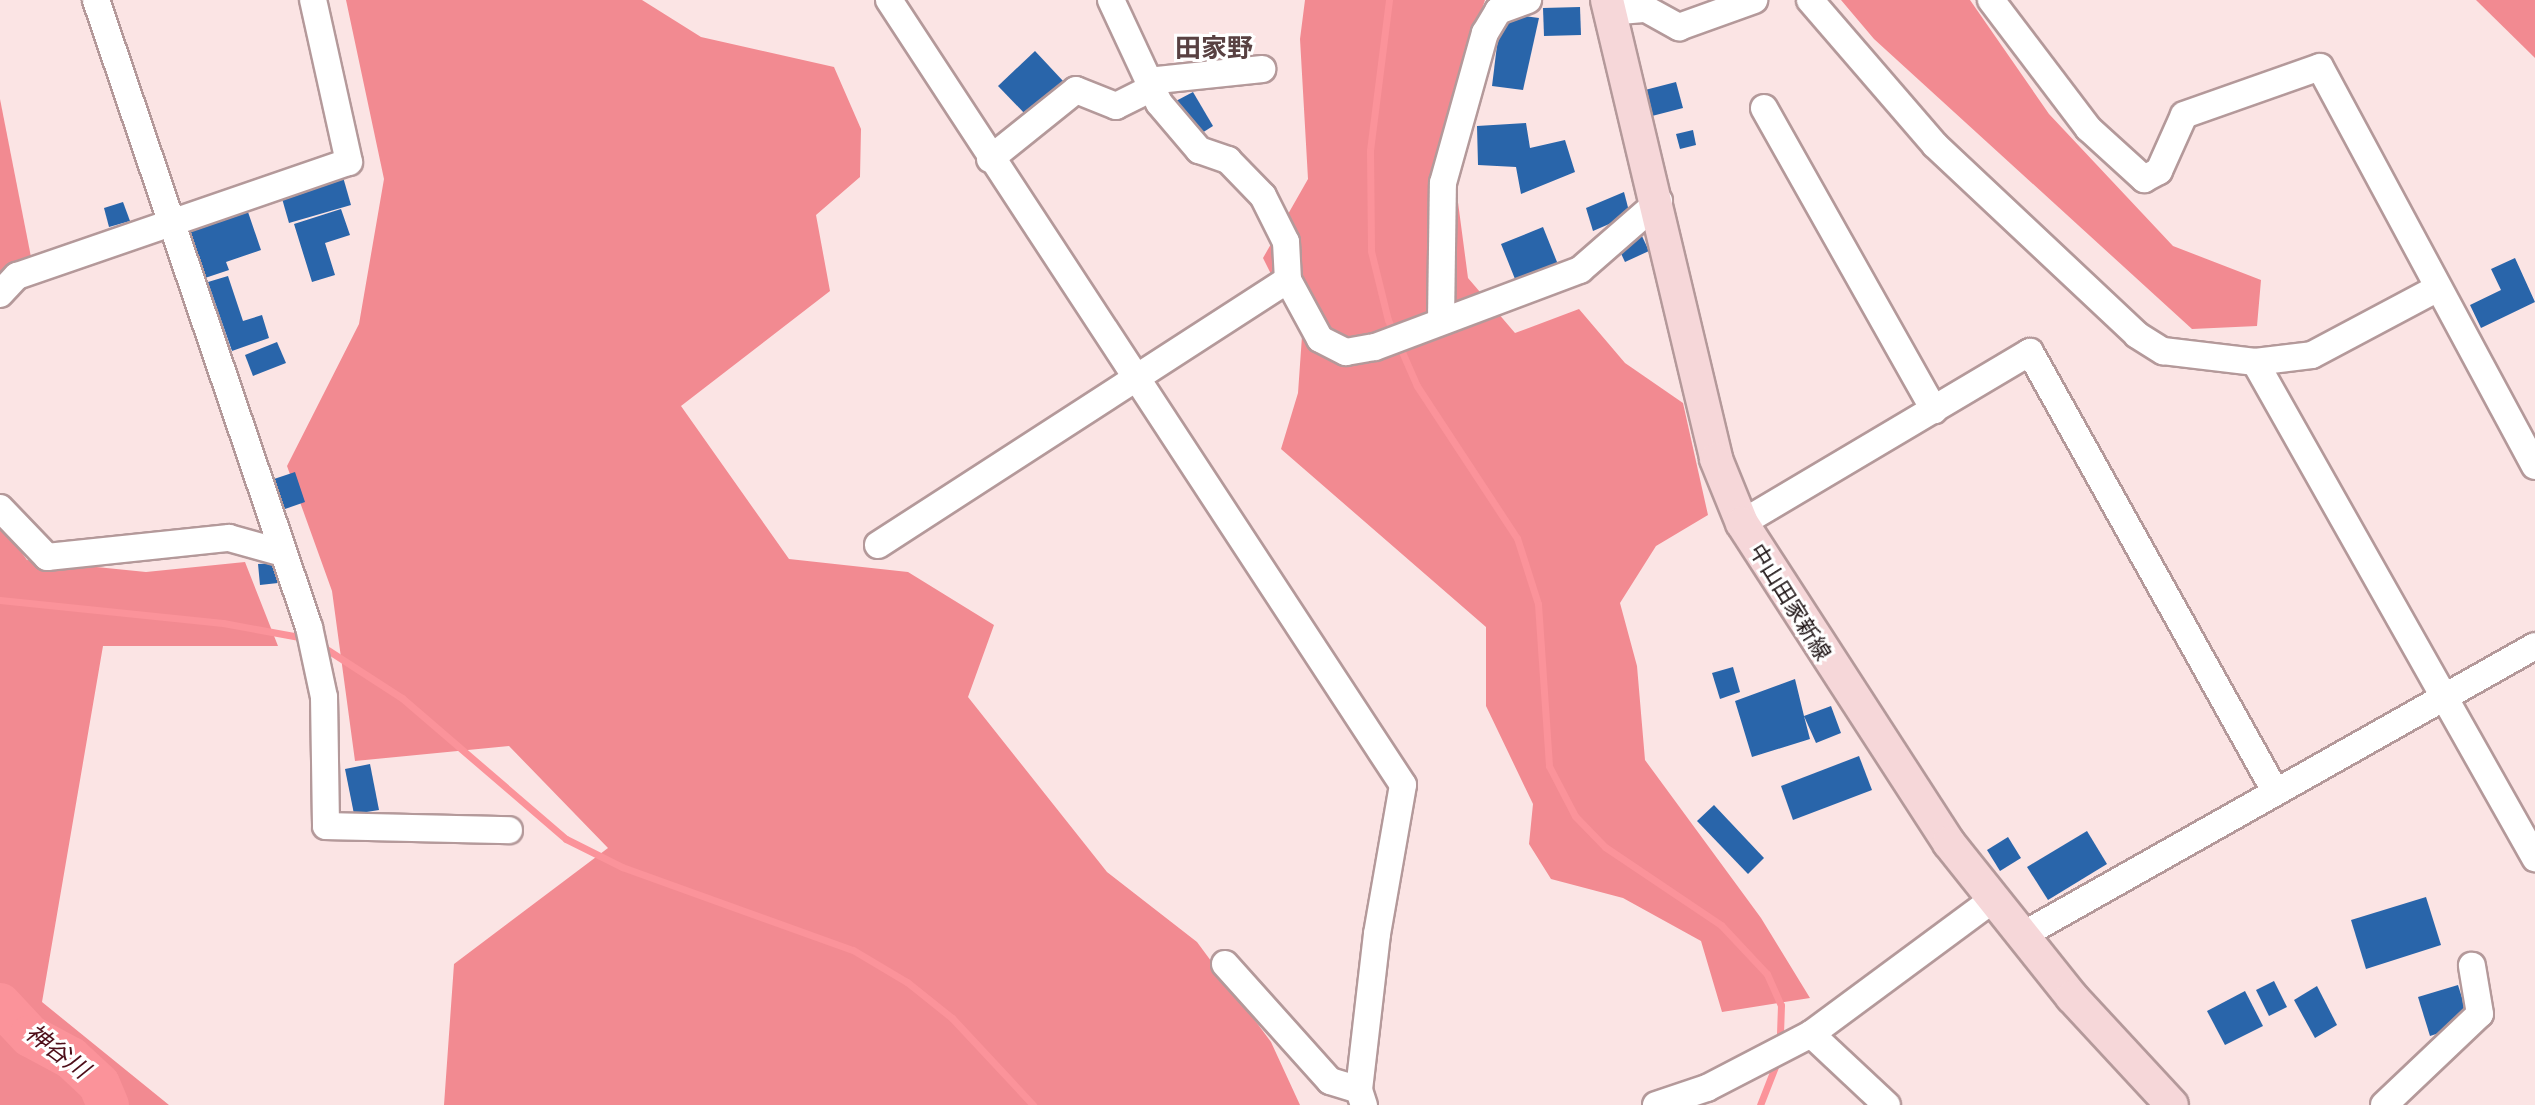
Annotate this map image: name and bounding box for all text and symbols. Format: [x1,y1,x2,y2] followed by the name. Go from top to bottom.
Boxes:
[1175,33,1253,65] district label: 田家野
[1744,539,1836,665] street label: 中山田家新線
[20,1019,94,1085] water label: 神谷川

